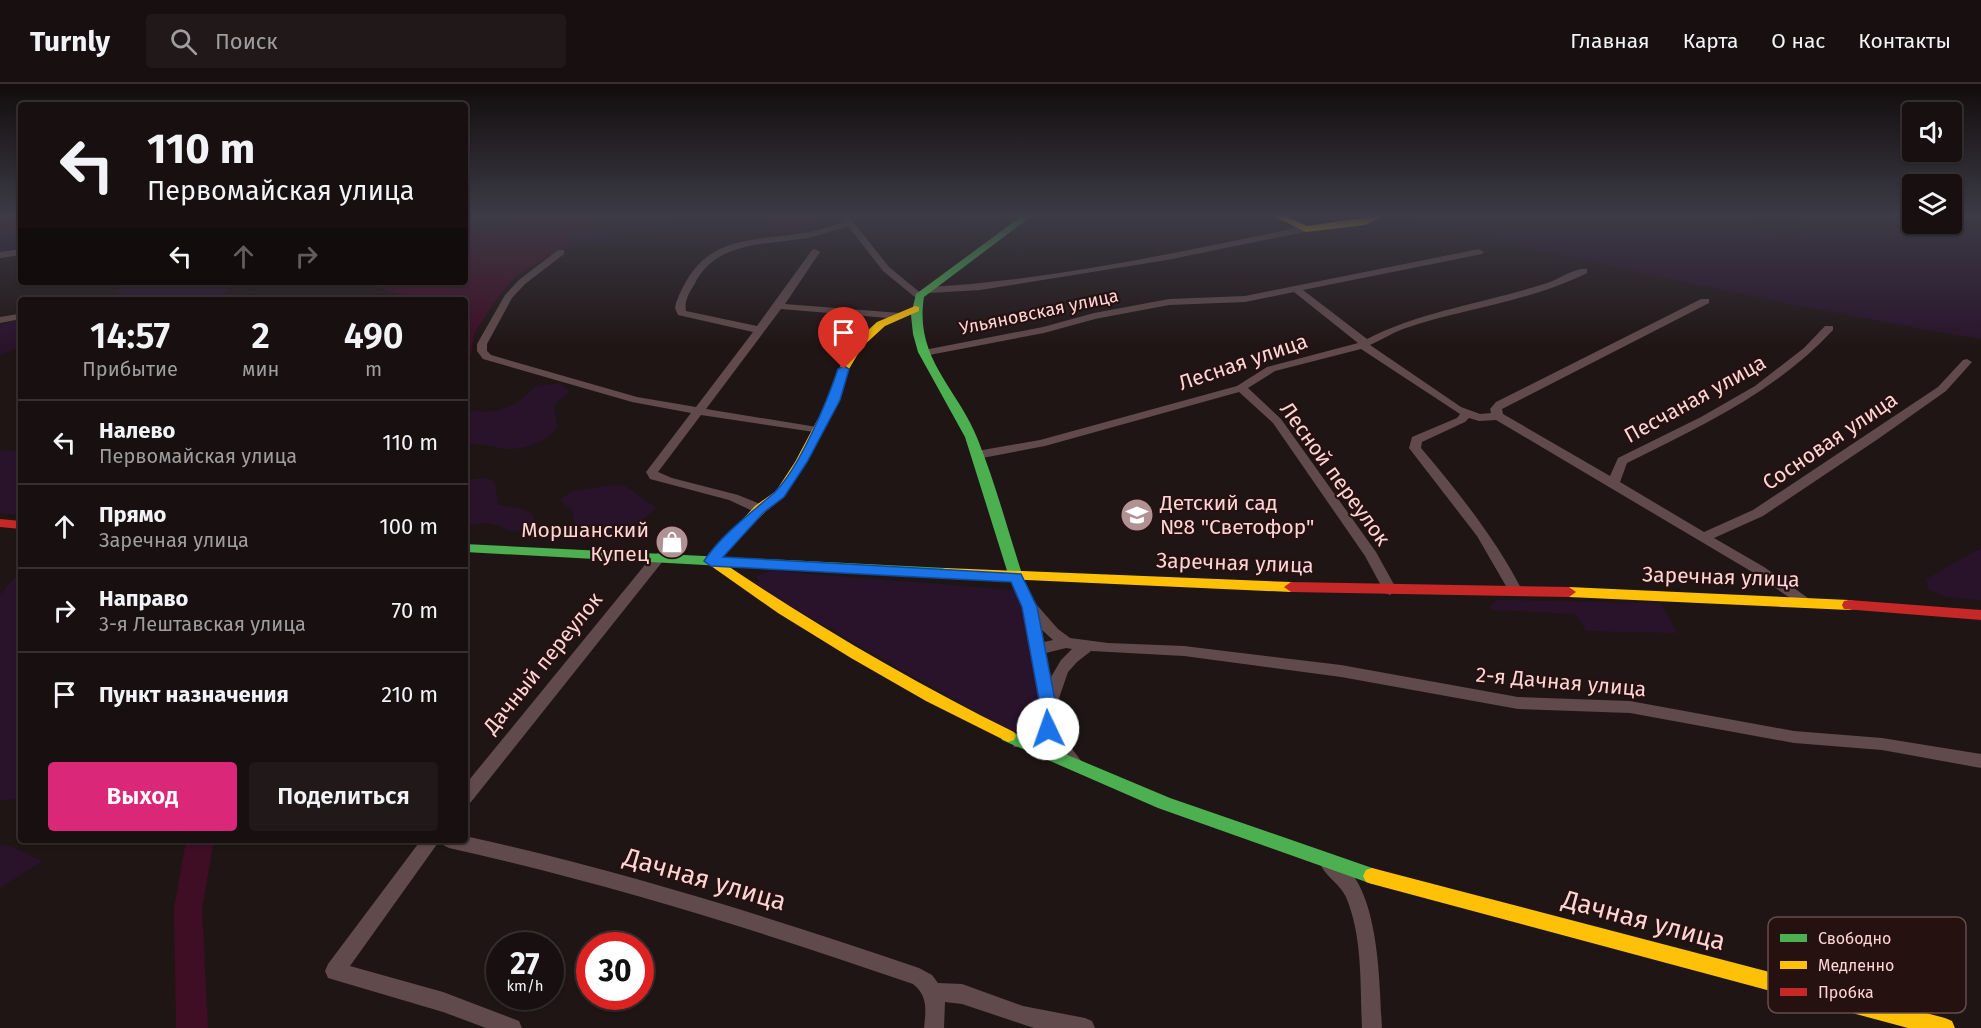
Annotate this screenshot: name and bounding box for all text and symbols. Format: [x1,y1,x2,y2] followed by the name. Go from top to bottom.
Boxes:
[146,14,566,68] search box
[30,25,110,58] text: Turnly
[167,25,200,58] icon: search
[215,28,278,55] text: Поиск
[1570,28,1650,54] text: Главная
[1683,28,1738,54] text: Карта
[1771,28,1825,54] text: О нас
[1858,28,1951,54] text: Контакты
[1902,102,1962,234] map controls
[1902,102,1962,162] button: sound
[147,124,255,174] text: 110 m
[48,126,126,204] icon: left
[1902,174,1962,234] button: layers
[147,175,414,207] text: Первомайская улица
[164,240,197,273] icon: left
[227,240,260,273] icon: ahead
[290,240,323,273] icon: right
[958,284,1120,340] street label: Ульяновская улица
[818,307,869,369] pin
[90,314,170,358] text: 14:57
[252,314,270,358] text: 2
[344,314,404,358] text: 490
[827,316,860,349] icon: arrive
[1175,328,1311,396] street label: Лесная улица
[1620,349,1770,449] street label: Песчаная улица
[82,357,178,381] text: Прибытие
[242,357,279,381] text: мин
[365,357,382,381] text: m
[1758,386,1902,496] street label: Сосновая улица
[1274,397,1396,551] street label: Лесной переулок
[99,417,175,444] text: Налево
[48,426,81,459] icon: left
[382,429,438,456] text: 110 m
[99,444,297,468] text: Первомайская улица
[1159,490,1314,540] place label: Детский сад №8 "Светофор"
[1119,497,1155,533] school or university icon: Детский сад №8 "Светофор"
[99,501,166,528] text: Прямо
[48,510,81,543] icon: ahead
[379,513,438,540] text: 100 m
[521,517,649,567] place label: Моршанский Купец
[654,524,690,560] shop icon: Моршанский Купец
[99,528,249,552] text: Заречная улица
[1156,547,1314,579] street label: Заречная улица
[1642,561,1800,593] street label: Заречная улица
[99,585,188,612] text: Направо
[477,587,608,740] street label: Дачный переулок
[48,594,81,627] icon: right
[392,597,438,624] text: 70 m
[99,612,306,636] text: 3-я Лештавская улица
[1475,662,1647,702] street label: 2-я Дачная улица
[48,678,81,711] icon: arrive
[99,681,289,708] text: Пункт назначения
[381,681,438,708] text: 210 m
[1016,697,1080,761] position arrow
[48,762,237,831] button: Выход
[249,762,438,831] button: Поделиться
[619,841,790,917] street label: Дачная улица
[1558,884,1729,957] street label: Дачная улица
[1768,917,1966,1013] legend
[1818,929,1891,948] text: Свободно
[576,932,654,1010] speed limit sign: 30
[510,946,540,982] text: 27
[1818,956,1894,975] text: Медленно
[506,977,544,995] text: km/h
[1818,983,1874,1002] text: Пробка

